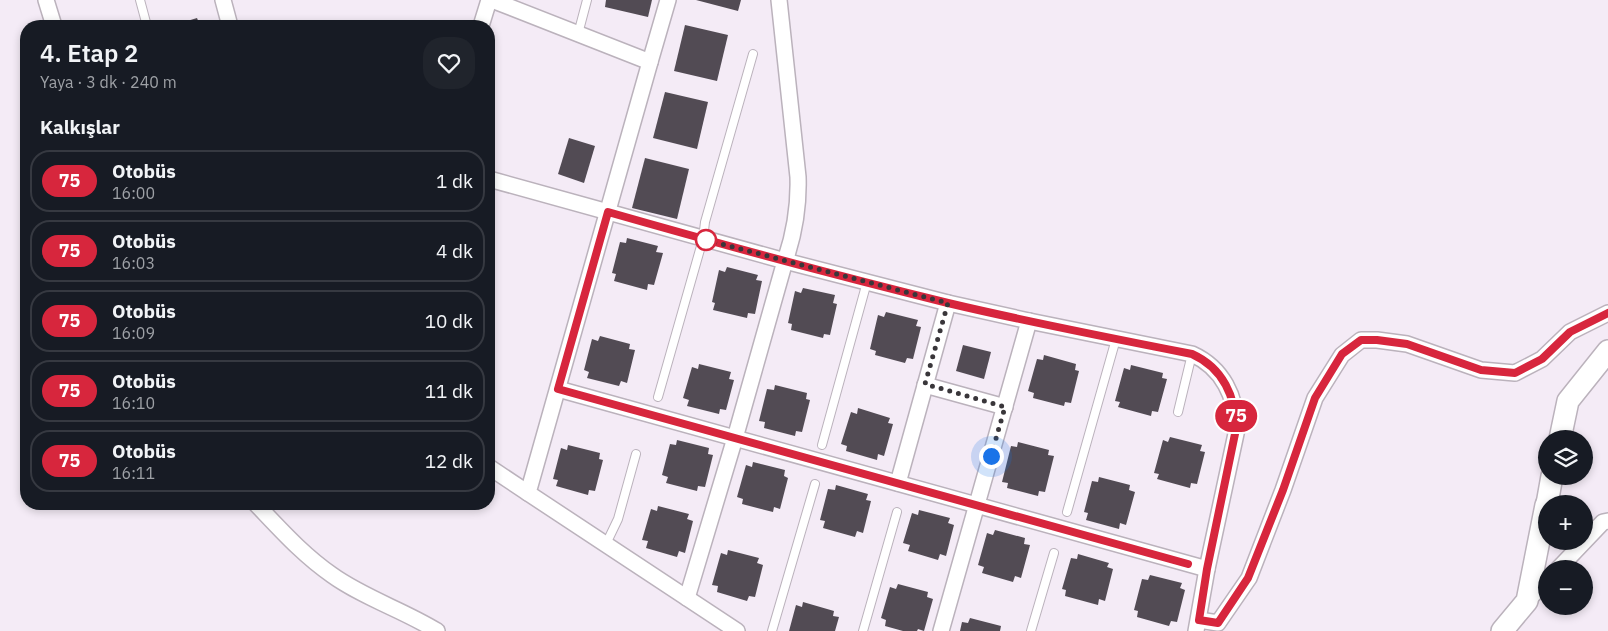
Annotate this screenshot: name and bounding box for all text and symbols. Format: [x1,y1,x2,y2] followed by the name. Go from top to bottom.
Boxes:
[40,37,139,69] text: 4. Etap 2
[423,37,475,89] button: heart
[40,72,177,92] text: Yaya · 3 dk · 240 m
[40,115,120,139] text: Kalkışlar
[112,159,176,183] text: Otobüs
[59,169,80,192] text: 75
[436,169,473,193] text: 1 dk
[112,183,155,203] text: 16:00
[112,229,176,253] text: Otobüs
[695,229,717,251] unlabelled marker
[59,239,80,262] text: 75
[436,239,473,263] text: 4 dk
[112,253,155,273] text: 16:03
[112,299,176,323] text: Otobüs
[59,309,80,332] text: 75
[425,309,473,333] text: 10 dk
[112,323,155,343] text: 16:09
[112,369,176,393] text: Otobüs
[59,379,80,402] text: 75
[425,379,473,403] text: 11 dk
[112,393,155,413] text: 16:10
[1214,400,1258,432] line badge: 75
[1225,404,1247,427] text: 75
[1538,430,1593,615] map controls
[1538,430,1593,485] button: layers
[112,439,176,463] text: Otobüs
[979,444,1004,469] your location
[59,449,80,472] text: 75
[425,449,473,473] text: 12 dk
[112,463,155,483] text: 16:11
[1538,495,1593,550] button: +
[1538,560,1593,615] button: −

